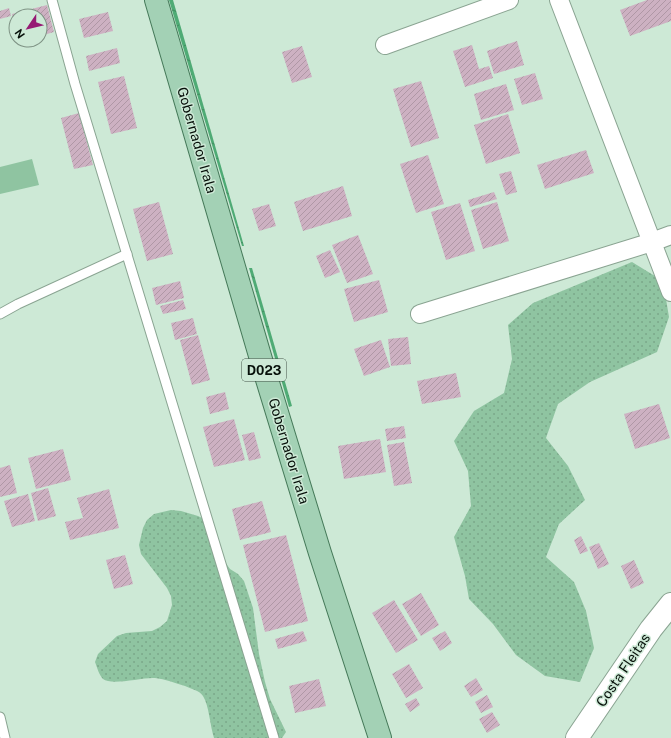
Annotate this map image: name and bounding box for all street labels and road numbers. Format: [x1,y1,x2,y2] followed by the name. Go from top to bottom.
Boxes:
[174,85,220,195] street label: Gobernador Irala
[242,359,286,381] road number: D023
[265,396,313,506] street label: Gobernador Irala
[593,630,653,710] street label: Costa Fleitas

